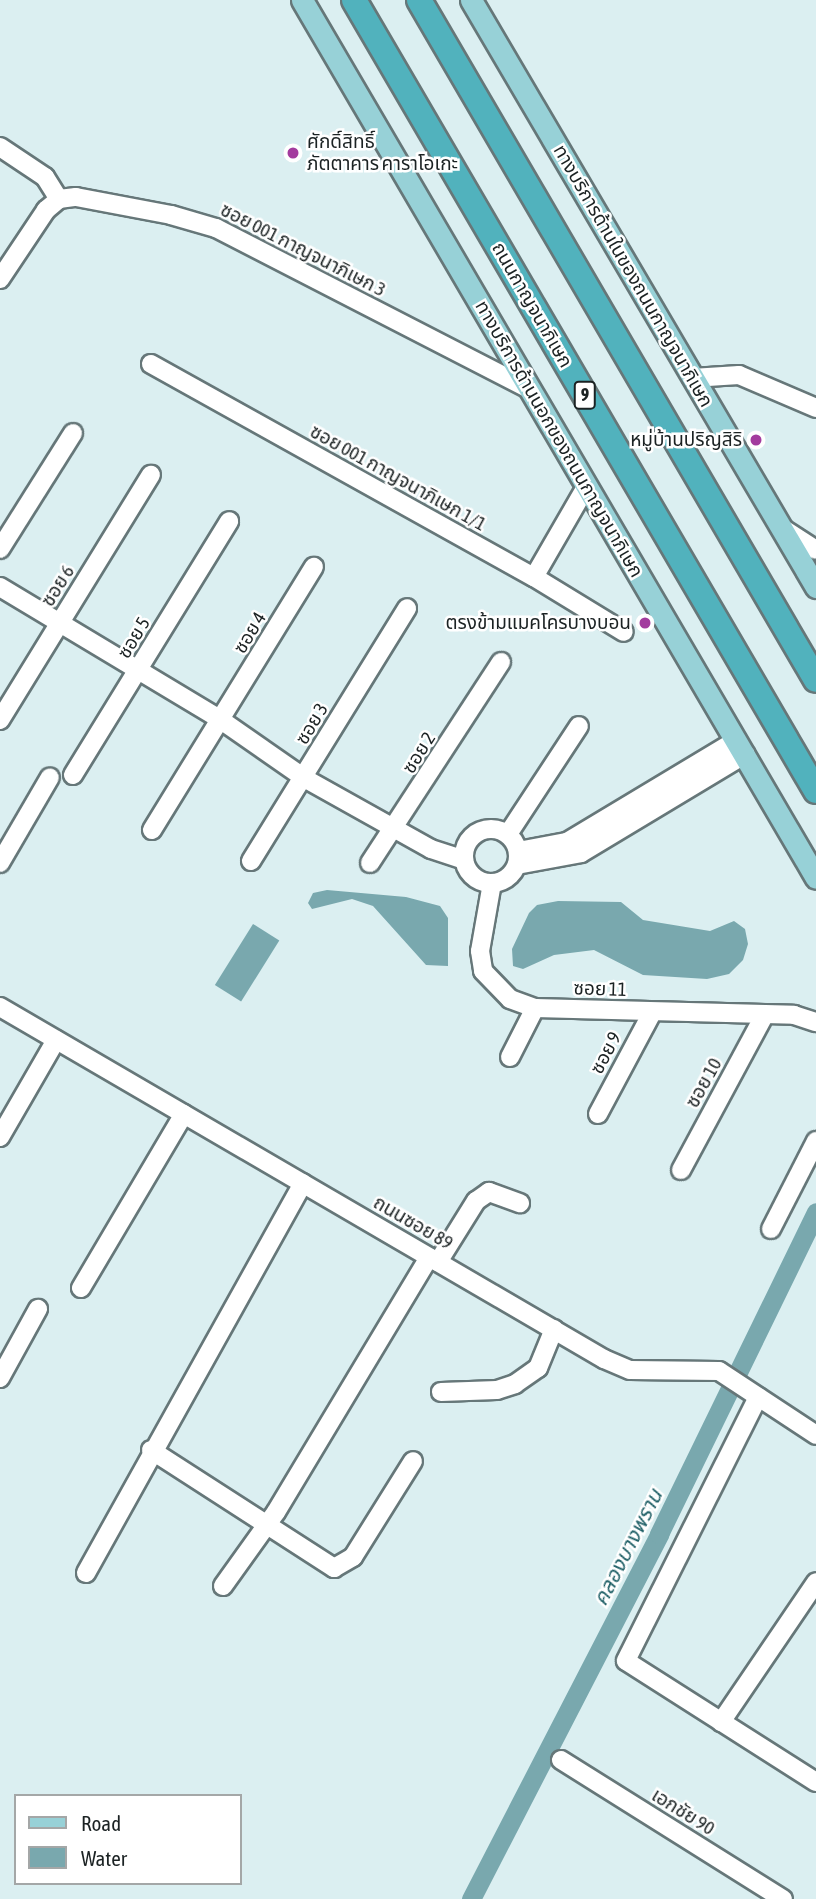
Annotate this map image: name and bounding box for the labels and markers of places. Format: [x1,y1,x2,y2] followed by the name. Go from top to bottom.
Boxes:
[307,131,458,175] place label: ศักดิ์สิทธิ์ ภัตตาคาร คาราโอเกะ
[285,145,301,161] marker: ศักดิ์สิทธิ์ ภัตตาคาร คาราโอเกะ
[630,429,742,451] place label: หมู่บ้านปริญสิริ
[748,432,764,448] marker: หมู่บ้านปริญสิริ
[446,612,631,634] place label: ตรงข้ามแมคโครบางบอน
[637,615,653,631] marker: ตรงข้ามแมคโครบางบอน

